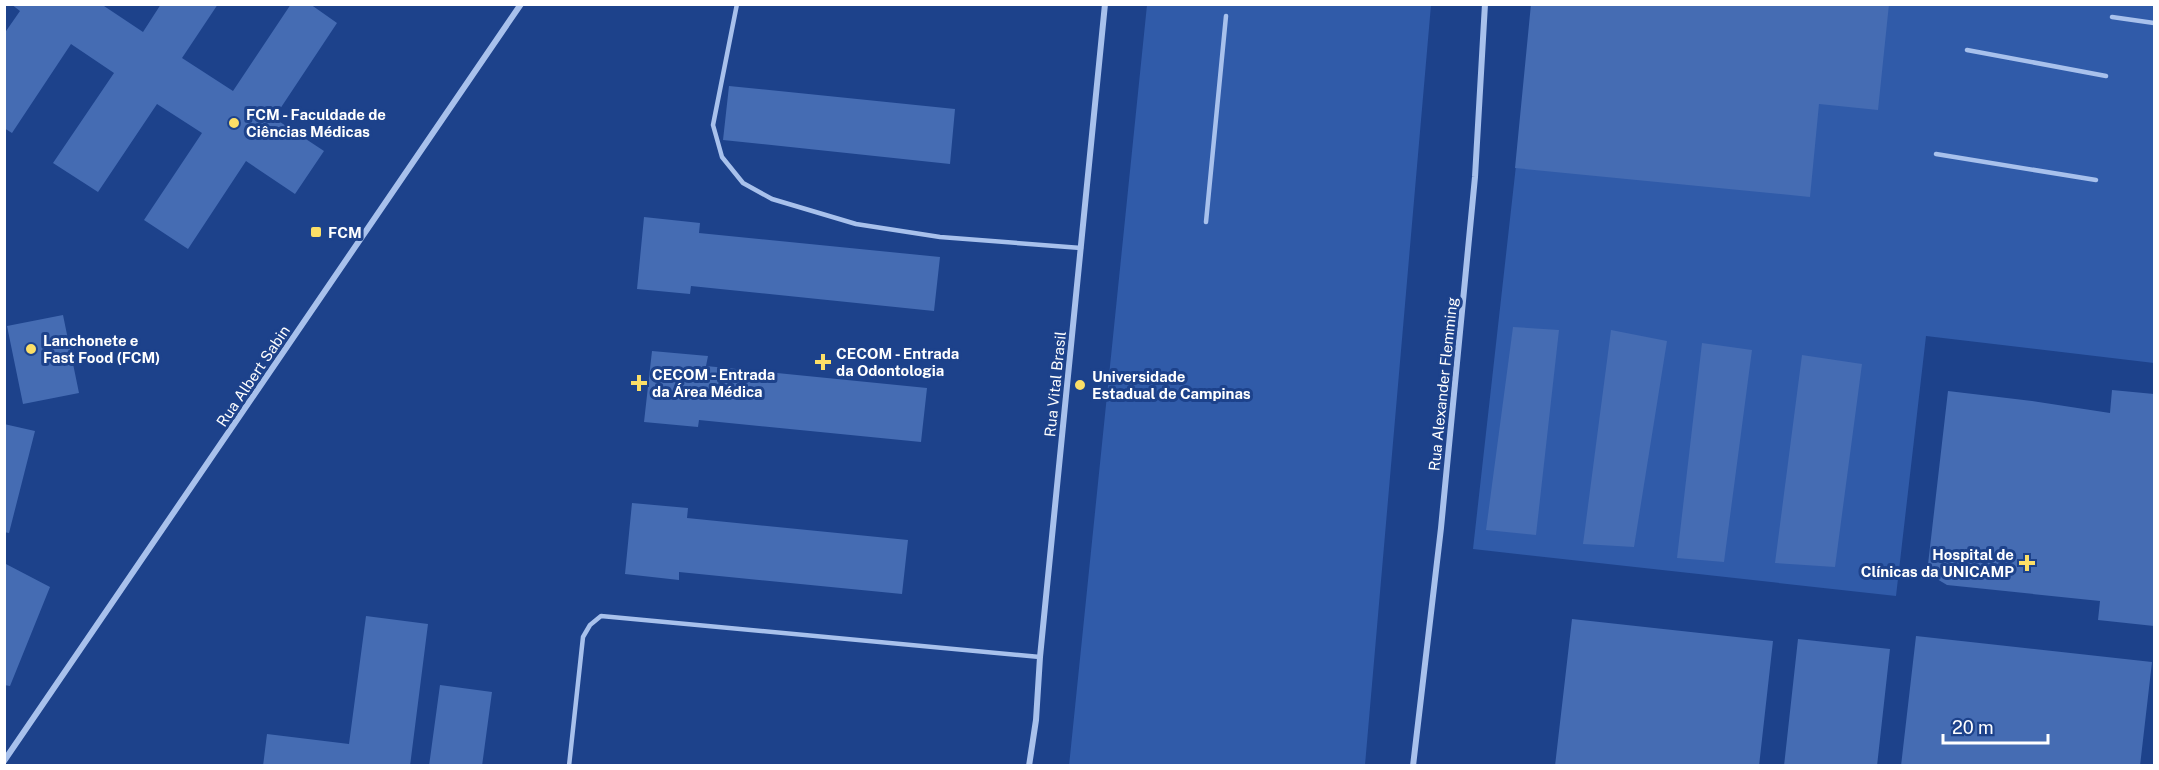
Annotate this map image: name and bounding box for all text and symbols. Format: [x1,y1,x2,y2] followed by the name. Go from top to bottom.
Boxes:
[246,106,386,140] place label: FCM - Faculdade de Ciências Médicas
[227,116,241,130] marker: FCM - Faculdade de Ciências Médicas
[328,224,362,241] place label: FCM
[309,225,323,239] marker: FCM
[1425,296,1461,472] street label: Rua Alexander Flemming
[213,322,293,430] street label: Rua Albert Sabin
[1041,330,1069,438] street label: Rua Vital Brasil
[43,332,160,366] place label: Lanchonete e Fast Food (FCM)
[24,342,38,356] marker: Lanchonete e Fast Food (FCM)
[836,345,959,379] place label: CECOM - Entrada da Odontologia
[814,353,832,371] marker: CECOM - Entrada da Odontologia
[652,366,775,400] place label: CECOM - Entrada da Área Médica
[1092,368,1251,402] place label: Universidade Estadual de Campinas
[630,374,648,392] marker: CECOM - Entrada da Área Médica
[1073,378,1087,392] marker: Universidade Estadual de Campinas
[1861,546,2014,580] place label: Hospital de Clínicas da UNICAMP
[2018,554,2036,572] marker: Hospital de Clínicas da UNICAMP
[1943,707,2048,745] scale bar
[1952,717,1994,738] text: 20 m

